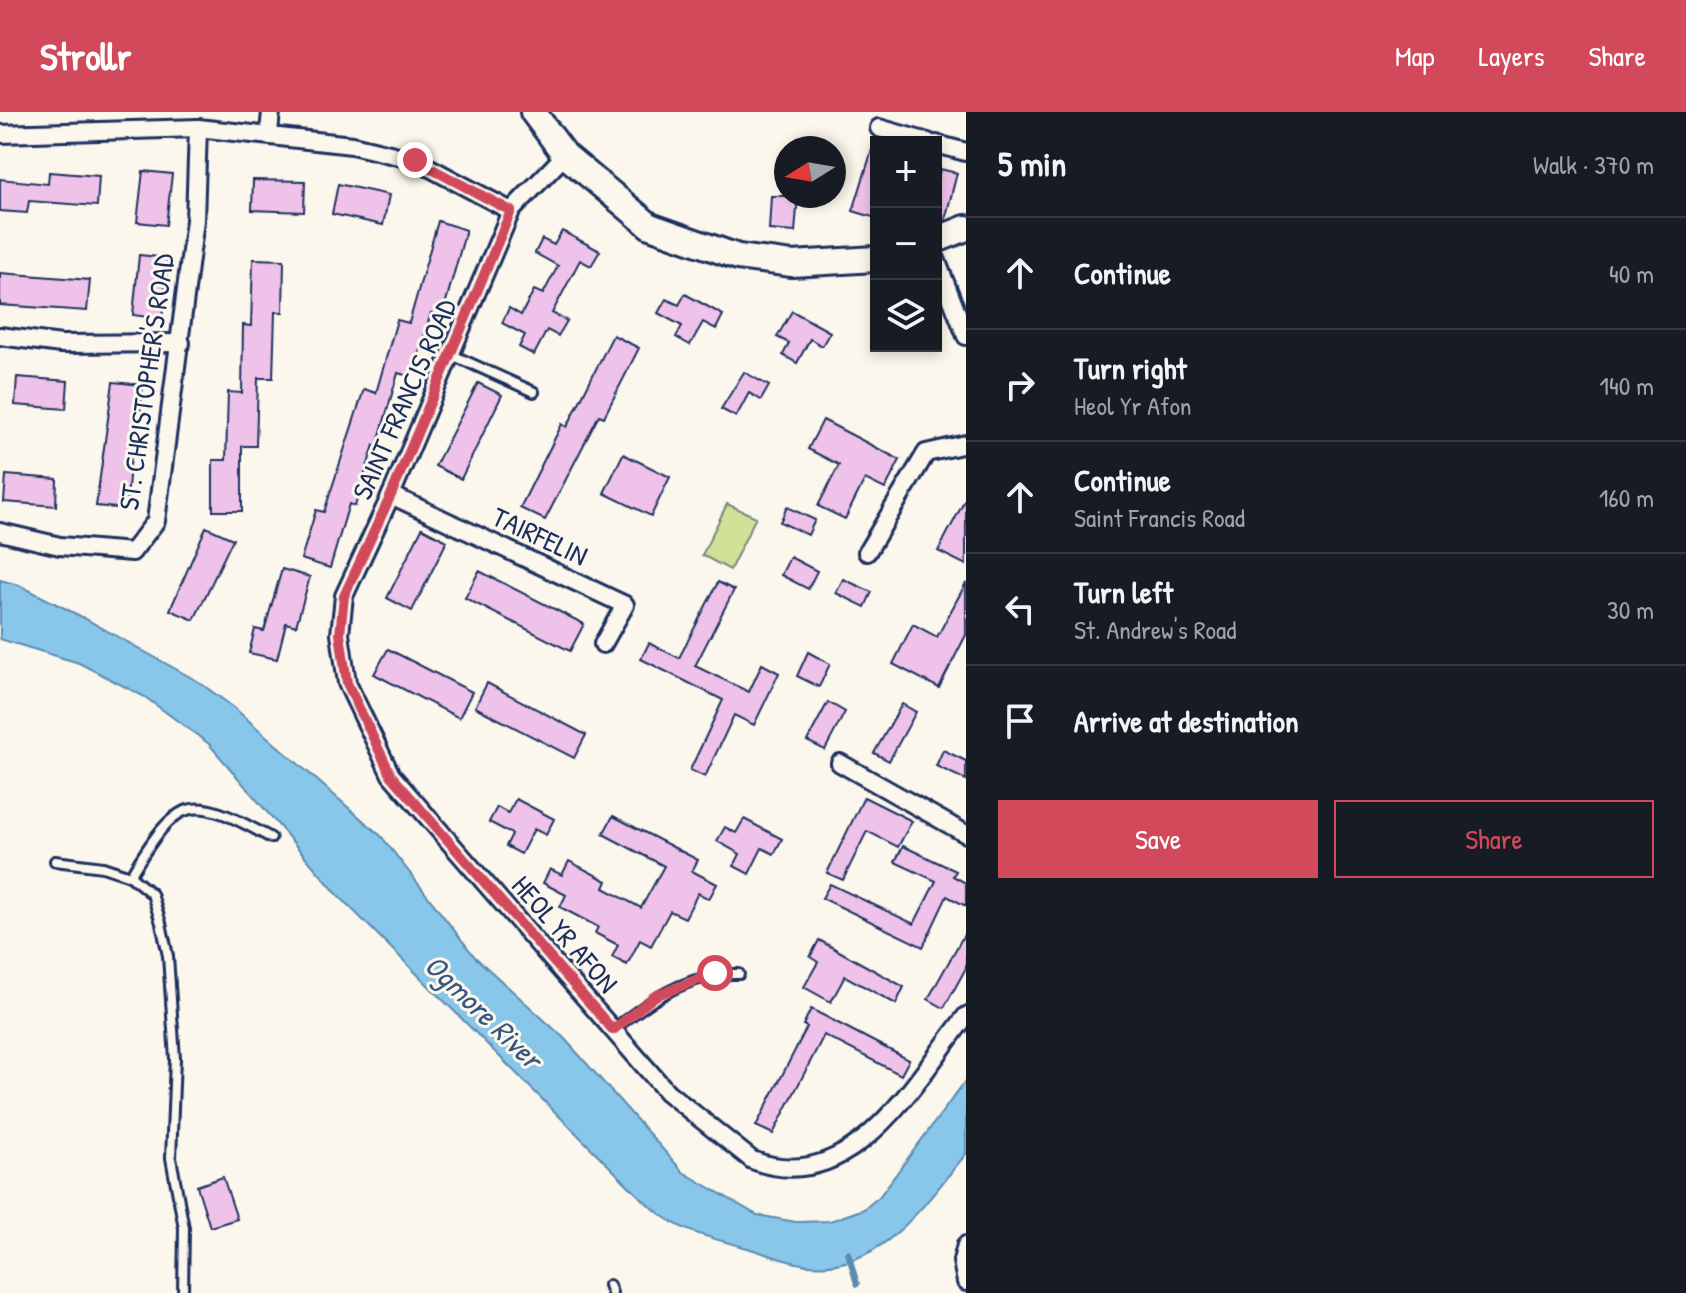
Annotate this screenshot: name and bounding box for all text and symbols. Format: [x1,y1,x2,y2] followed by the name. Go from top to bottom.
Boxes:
[40,30,131,82] text: Strollr
[1395,37,1435,75] text: Map
[1479,37,1544,75] text: Layers
[1588,37,1646,75] text: Share
[774,136,846,208] north arrow
[870,136,942,352] map controls
[870,136,942,208] button: +
[998,141,1066,187] text: 5 min
[397,142,433,178] route end
[1533,147,1654,182] text: Walk · 370 m
[870,208,942,280] button: −
[109,251,183,513] street label: ST. CHRISTOPHER'S ROAD
[998,251,1042,295] icon: ahead
[1074,253,1171,293] text: Continue
[1609,256,1654,291] text: 40 m
[870,280,942,352] button: layers
[343,292,466,505] street label: SAINT FRANCIS ROAD
[1074,348,1187,388] text: Turn right
[998,363,1042,407] icon: right
[1600,368,1654,403] text: 140 m
[1074,388,1192,423] text: Heol Yr Afon
[1074,460,1171,500] text: Continue
[998,475,1042,519] icon: ahead
[1599,480,1654,515] text: 160 m
[486,497,594,575] street label: TAIRFELIN
[1074,500,1245,535] text: Saint Francis Road
[1074,572,1173,612] text: Turn left
[998,587,1042,631] icon: left
[1607,592,1654,627] text: 30 m
[1074,612,1236,647] text: St. Andrew's Road
[998,699,1042,743] icon: arrive
[1074,701,1299,741] text: Arrive at destination
[998,800,1318,878] button: Save
[1334,800,1654,878] button: Share
[503,867,627,1001] street label: HEOL YR AFON
[416,945,554,1080] water label: Ogmore River
[697,955,733,991] route start

